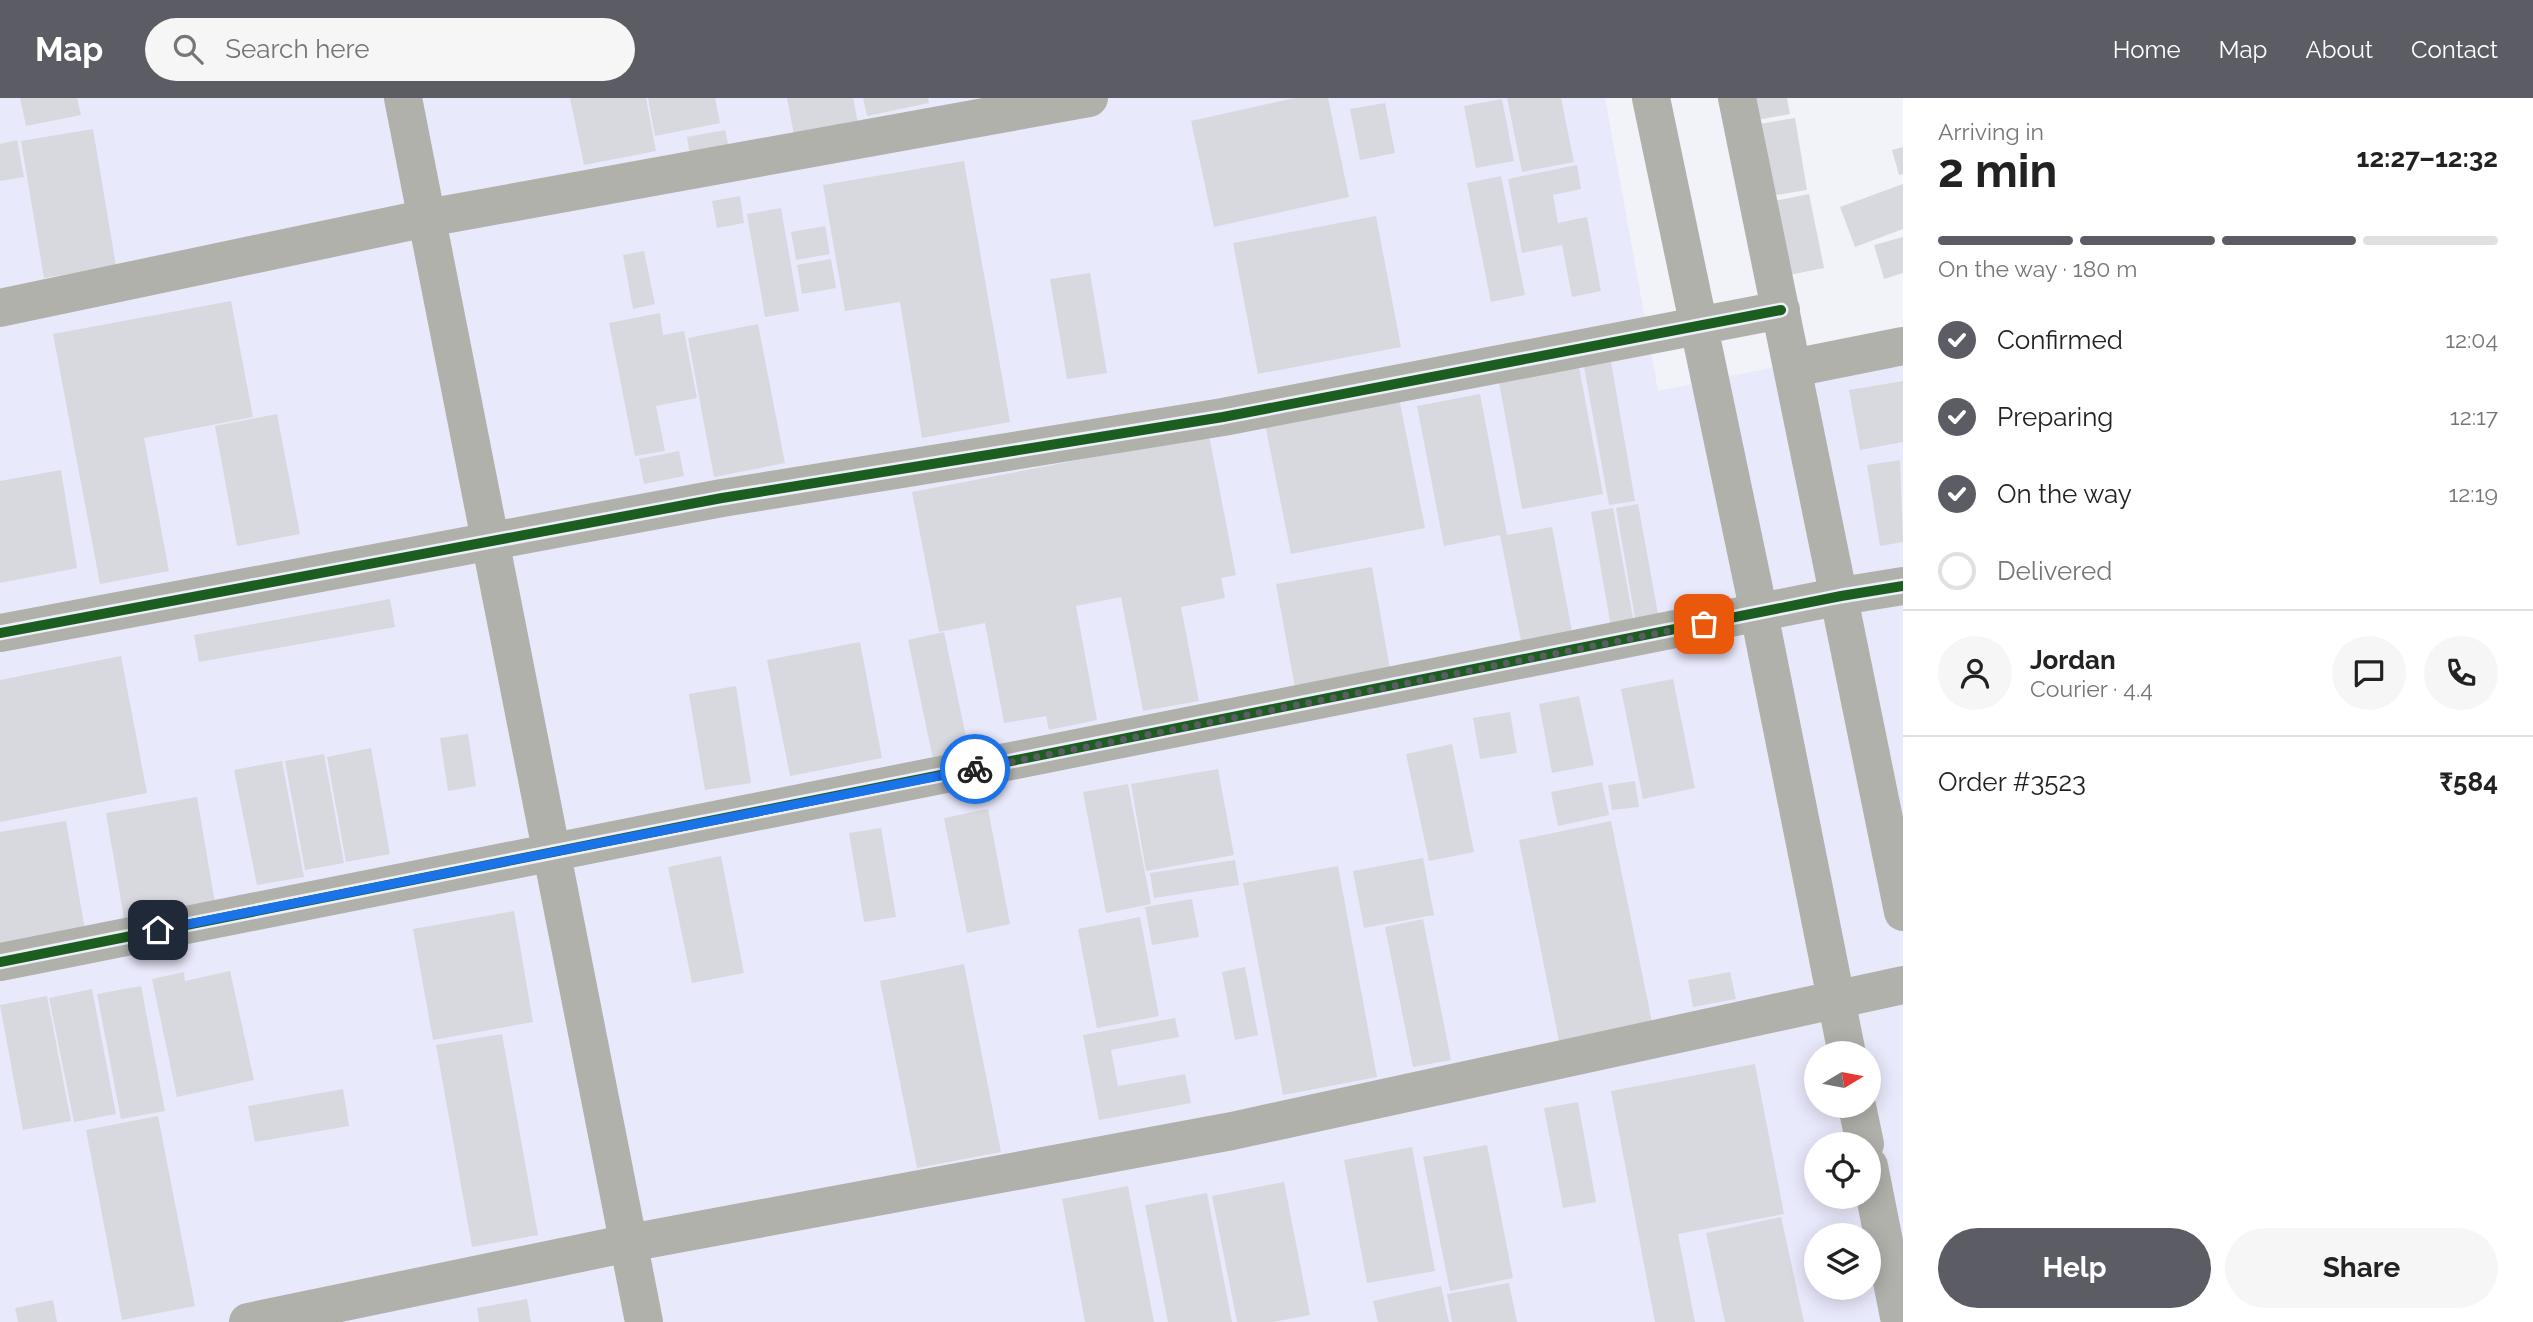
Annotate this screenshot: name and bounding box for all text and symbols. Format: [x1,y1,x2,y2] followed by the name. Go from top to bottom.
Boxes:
[145,18,635,81] search box
[35,30,103,69] text: Map
[169,30,207,68] icon: search
[225,34,370,64] text: Search here
[2113,35,2181,64] text: Home
[2219,35,2267,64] text: Map
[2305,35,2373,64] text: About
[2411,35,2498,64] text: Contact
[1938,118,2044,145] text: Arriving in
[2357,143,2498,173] text: 12:27–12:32
[1938,144,2057,198] text: 2 min
[1938,255,2137,282] text: On the way · 180 m
[1938,321,1976,359] icon: check
[1997,325,2123,355] text: Confirmed
[2445,326,2498,353] text: 12:04
[1938,398,1976,436] icon: check
[1997,402,2113,432] text: Preparing
[2450,403,2498,430] text: 12:17
[1938,475,1976,513] icon: check
[1997,479,2132,509] text: On the way
[2449,480,2498,507] text: 12:19
[1997,556,2112,586] text: Delivered
[1674,594,1734,654] pin
[1685,605,1723,643] icon: bag
[1938,636,2012,710] button: person
[2332,636,2406,710] button: chat
[2424,636,2498,710] button: phone
[2030,645,2116,675] text: Jordan
[2030,675,2153,702] text: Courier · 4.4
[940,734,1010,804] courier
[956,750,994,788] icon: bike
[1938,767,2086,797] text: Order #3523
[2439,767,2498,797] text: ₹584
[128,900,188,960] pin
[139,911,177,949] icon: home
[1804,1041,1881,1118] north arrow
[1804,1041,1881,1300] map controls
[1804,1132,1881,1209] button: locate
[1804,1223,1881,1300] button: layers
[1938,1228,2211,1308] button: Help
[2225,1228,2498,1308] button: Share

